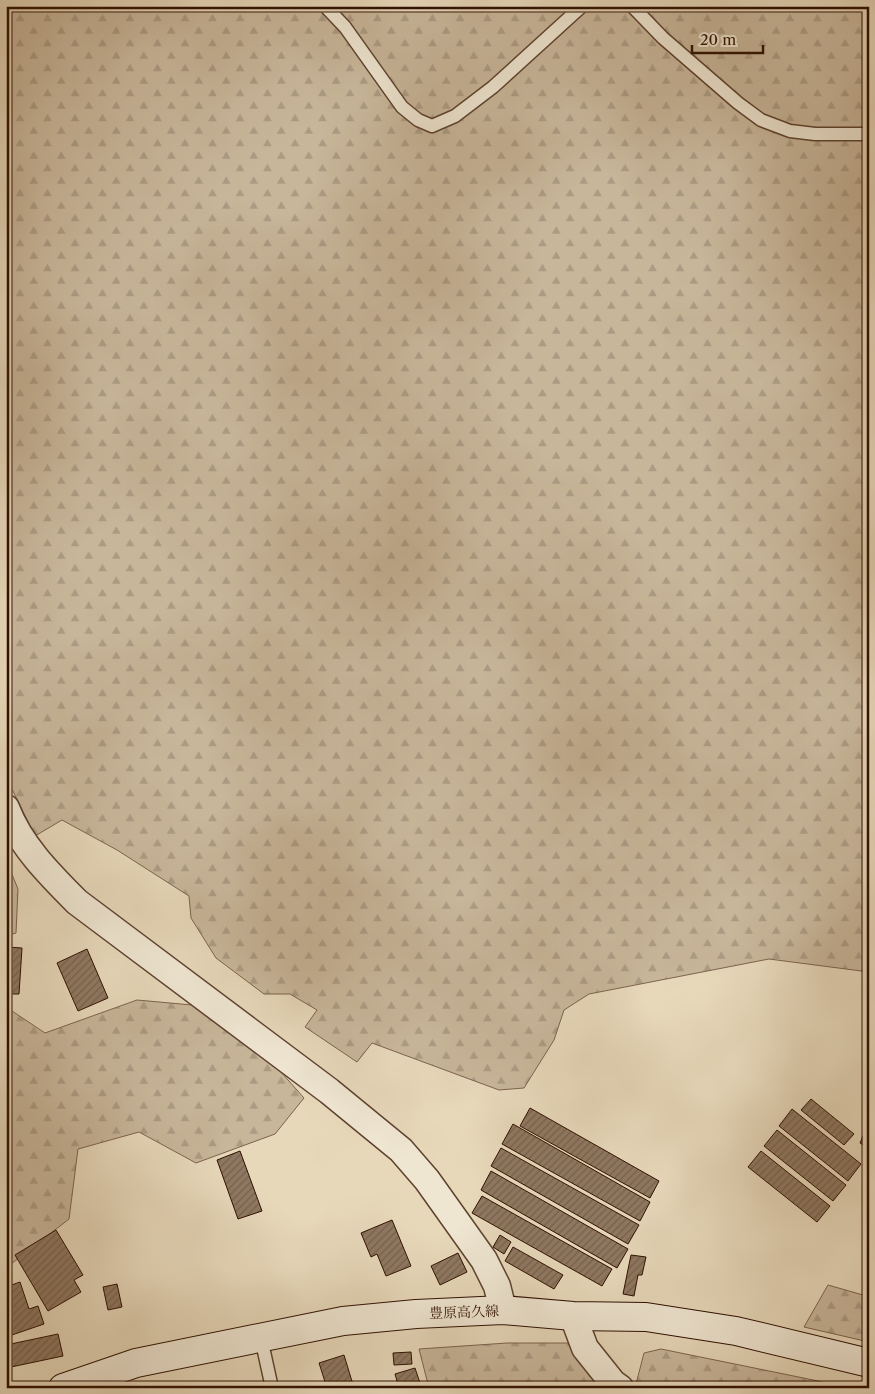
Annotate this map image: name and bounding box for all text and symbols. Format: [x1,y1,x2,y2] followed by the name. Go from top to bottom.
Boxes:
[692,22,764,54] scale bar
[700,30,736,49] text: 20 m
[429,1302,499,1322] street label: 豊原高久線

